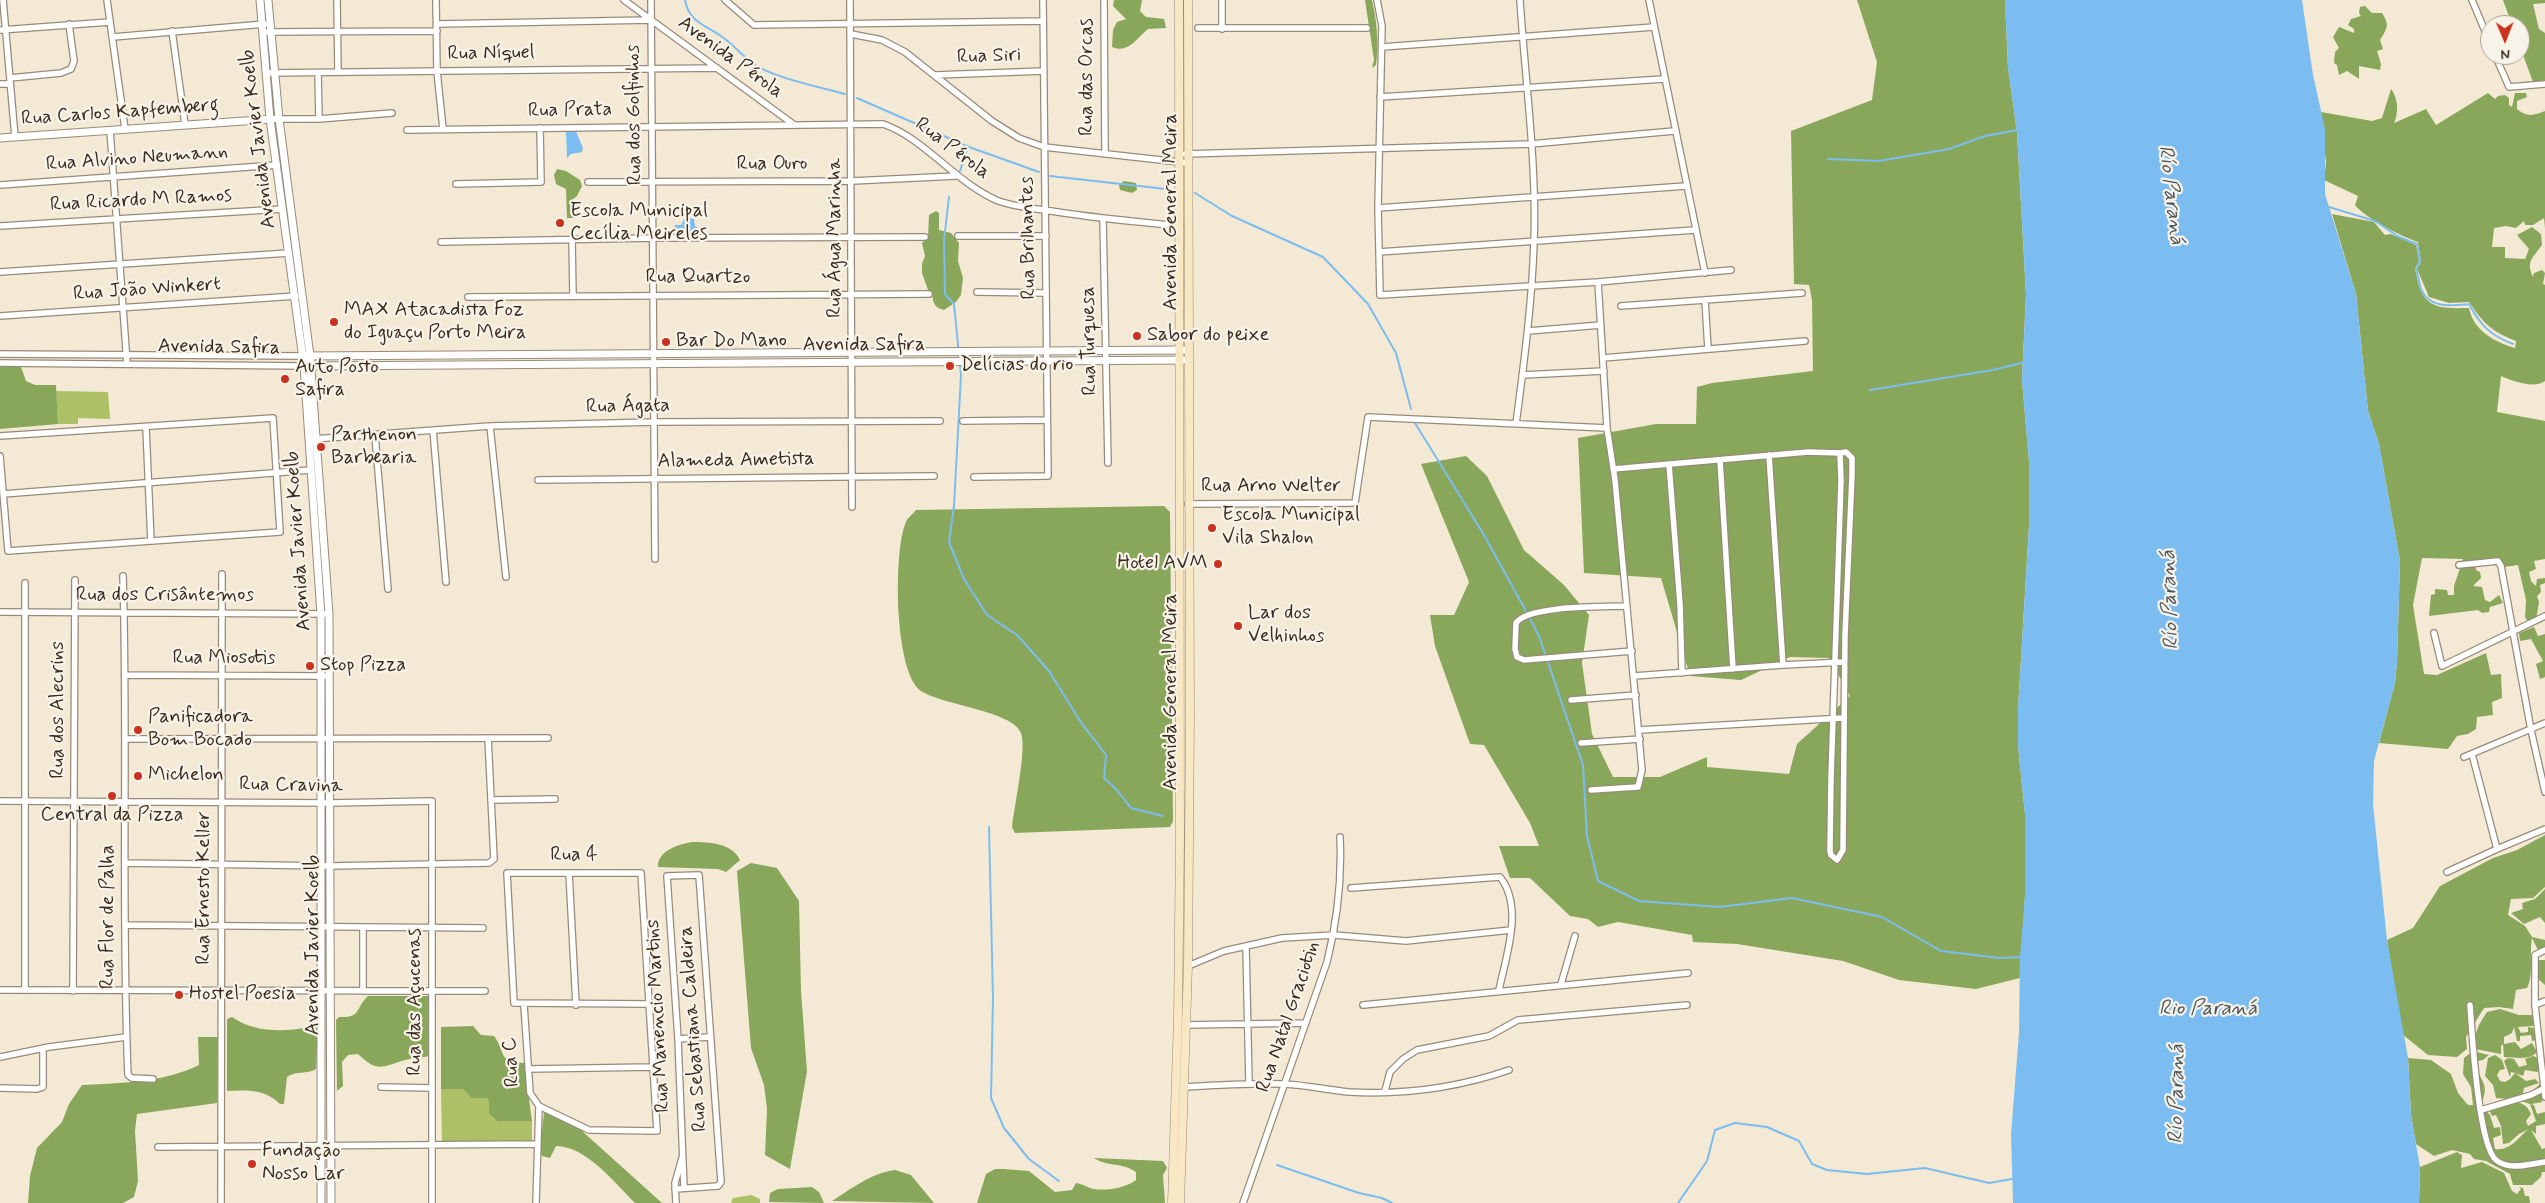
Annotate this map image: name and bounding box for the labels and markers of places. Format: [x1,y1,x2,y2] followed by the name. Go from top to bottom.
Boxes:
[570,200,708,247] place label: Escola Municipal Cecília Meireles
[554,217,566,229] marker: Escola Municipal Cecília Meireles
[344,299,526,346] place label: MAX Atacadista Foz do Iguaçu Porto Meira
[328,316,340,328] marker: MAX Atacadista Foz do Iguaçu Porto Meira
[1147,324,1269,348] place label: Sabor do peixe
[676,330,787,354] place label: Bar Do Mano
[1131,330,1143,342] marker: Sabor do peixe
[660,336,672,348] marker: Bar Do Mano
[960,354,1073,378] place label: Delícias do rio
[295,356,379,403] place label: Auto Posto Safira
[944,360,956,372] marker: Delícias do rio
[279,373,291,385] marker: Auto Posto Safira
[331,424,417,471] place label: Parthenon Barbearia
[315,441,327,453] marker: Parthenon Barbearia
[1222,504,1360,551] place label: Escola Municipal Vila Shalon
[1206,522,1218,534] marker: Escola Municipal Vila Shalon
[1117,552,1208,576] place label: Hotel AVM
[1212,558,1224,570] marker: Hotel AVM
[1248,602,1325,649] place label: Lar dos Velhinhos
[1232,620,1244,632] marker: Lar dos Velhinhos
[320,654,406,678] place label: Stop Pizza
[304,660,316,672] marker: Stop Pizza
[148,706,253,753] place label: Panificadora Bom Bocado
[132,724,144,736] marker: Panificadora Bom Bocado
[148,764,224,788] place label: Michelon
[132,770,144,782] marker: Michelon
[106,790,118,802] marker: Central da Pizza
[41,804,183,828] place label: Central da Pizza
[189,983,296,1007] place label: Hostel Poesia
[173,989,185,1001] marker: Hostel Poesia
[262,1140,344,1187] place label: Fundação Nosso Lar
[246,1158,258,1170] marker: Fundação Nosso Lar

